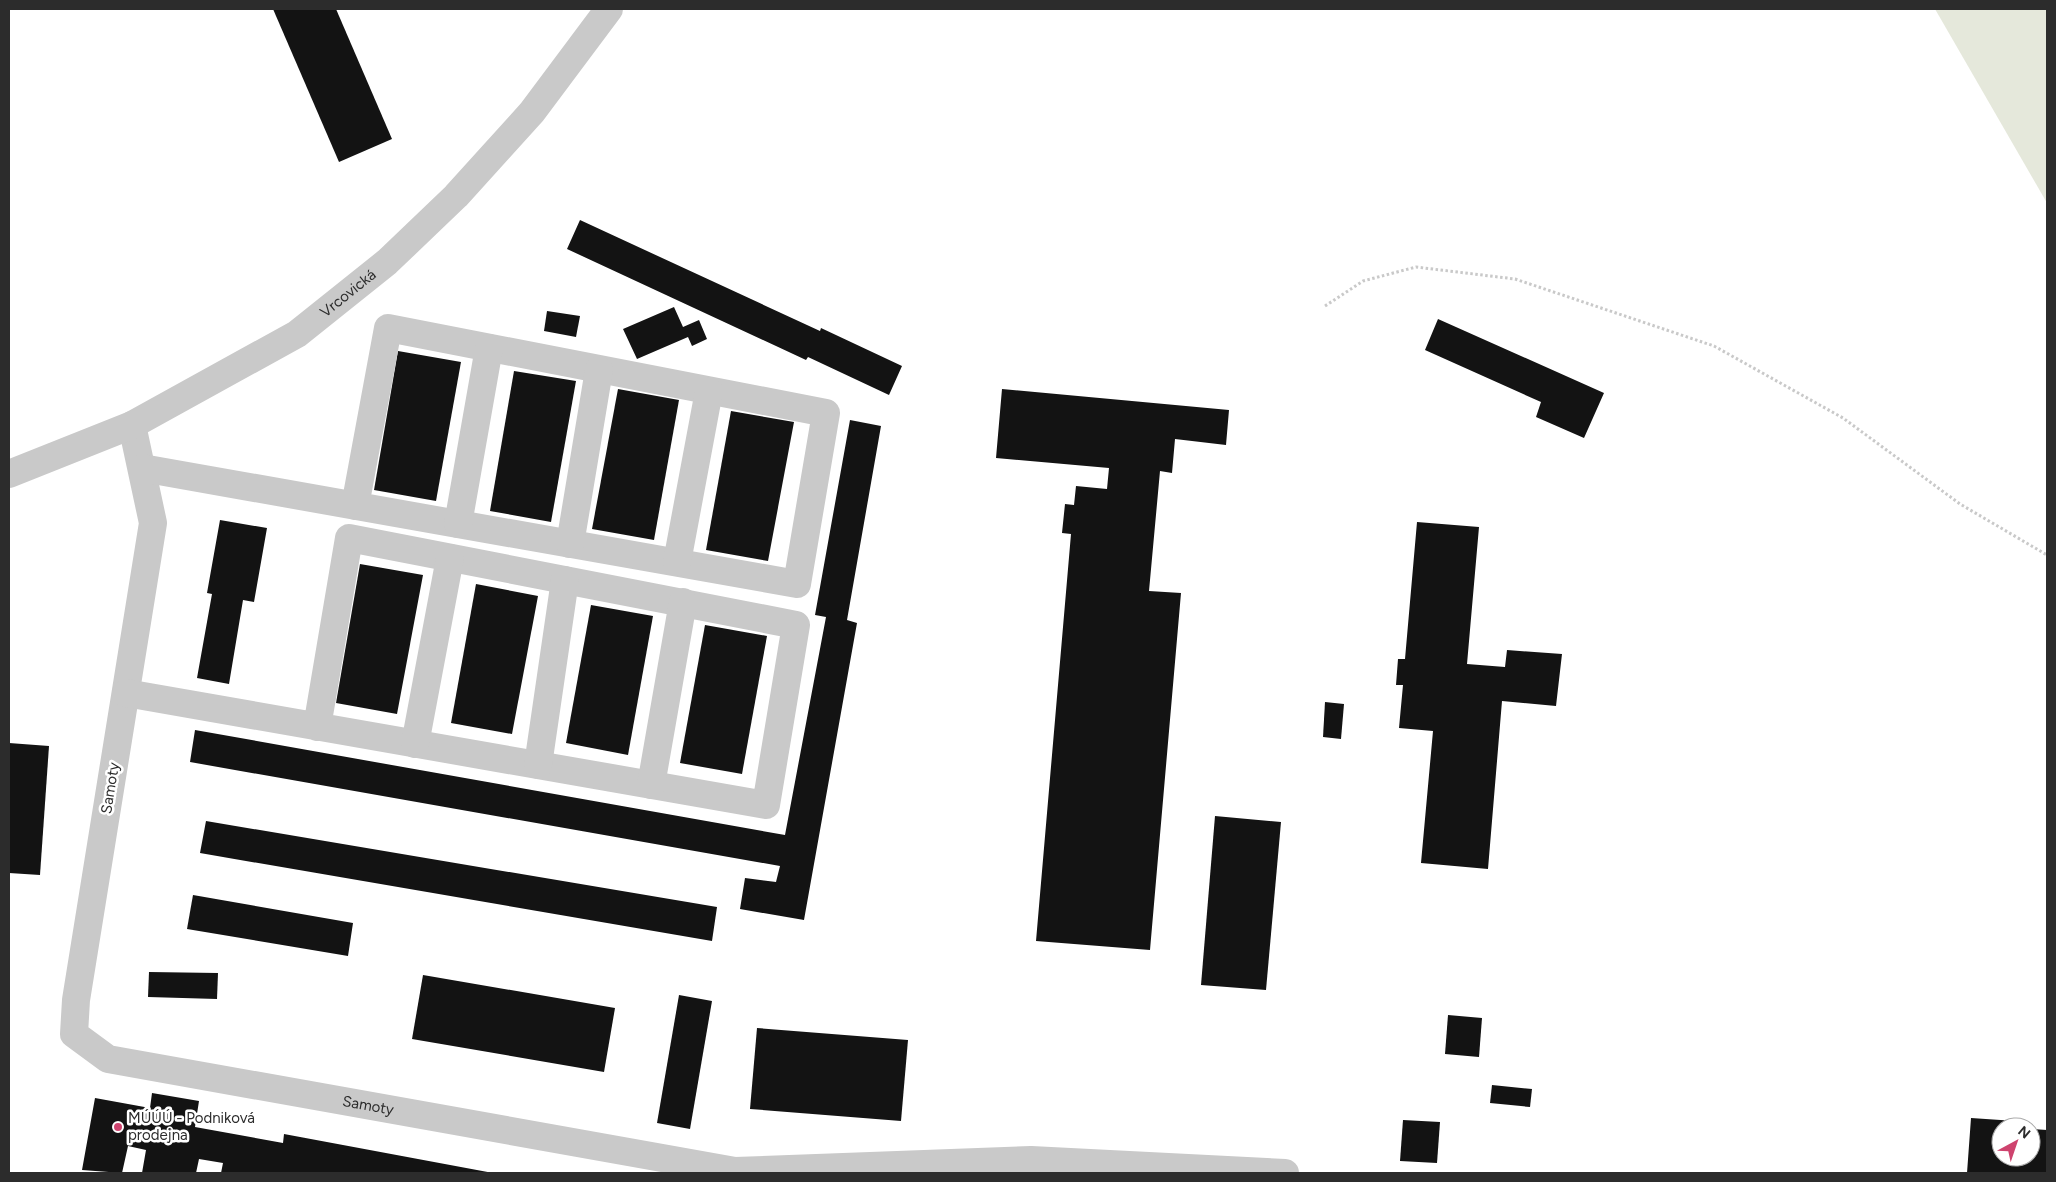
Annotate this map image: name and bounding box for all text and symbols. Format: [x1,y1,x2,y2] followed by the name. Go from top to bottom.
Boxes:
[316,266,379,321] street label: Vrcovická
[97,761,123,815] street label: Samoty
[341,1092,395,1119] street label: Samoty
[128,1109,255,1144] place label: MÚÚÚ - Podniková prodejna
[1991,1117,2041,1167] north arrow
[112,1121,124,1133] marker: MÚÚÚ - Podniková prodejna
[2014,1122,2034,1142] text: N

